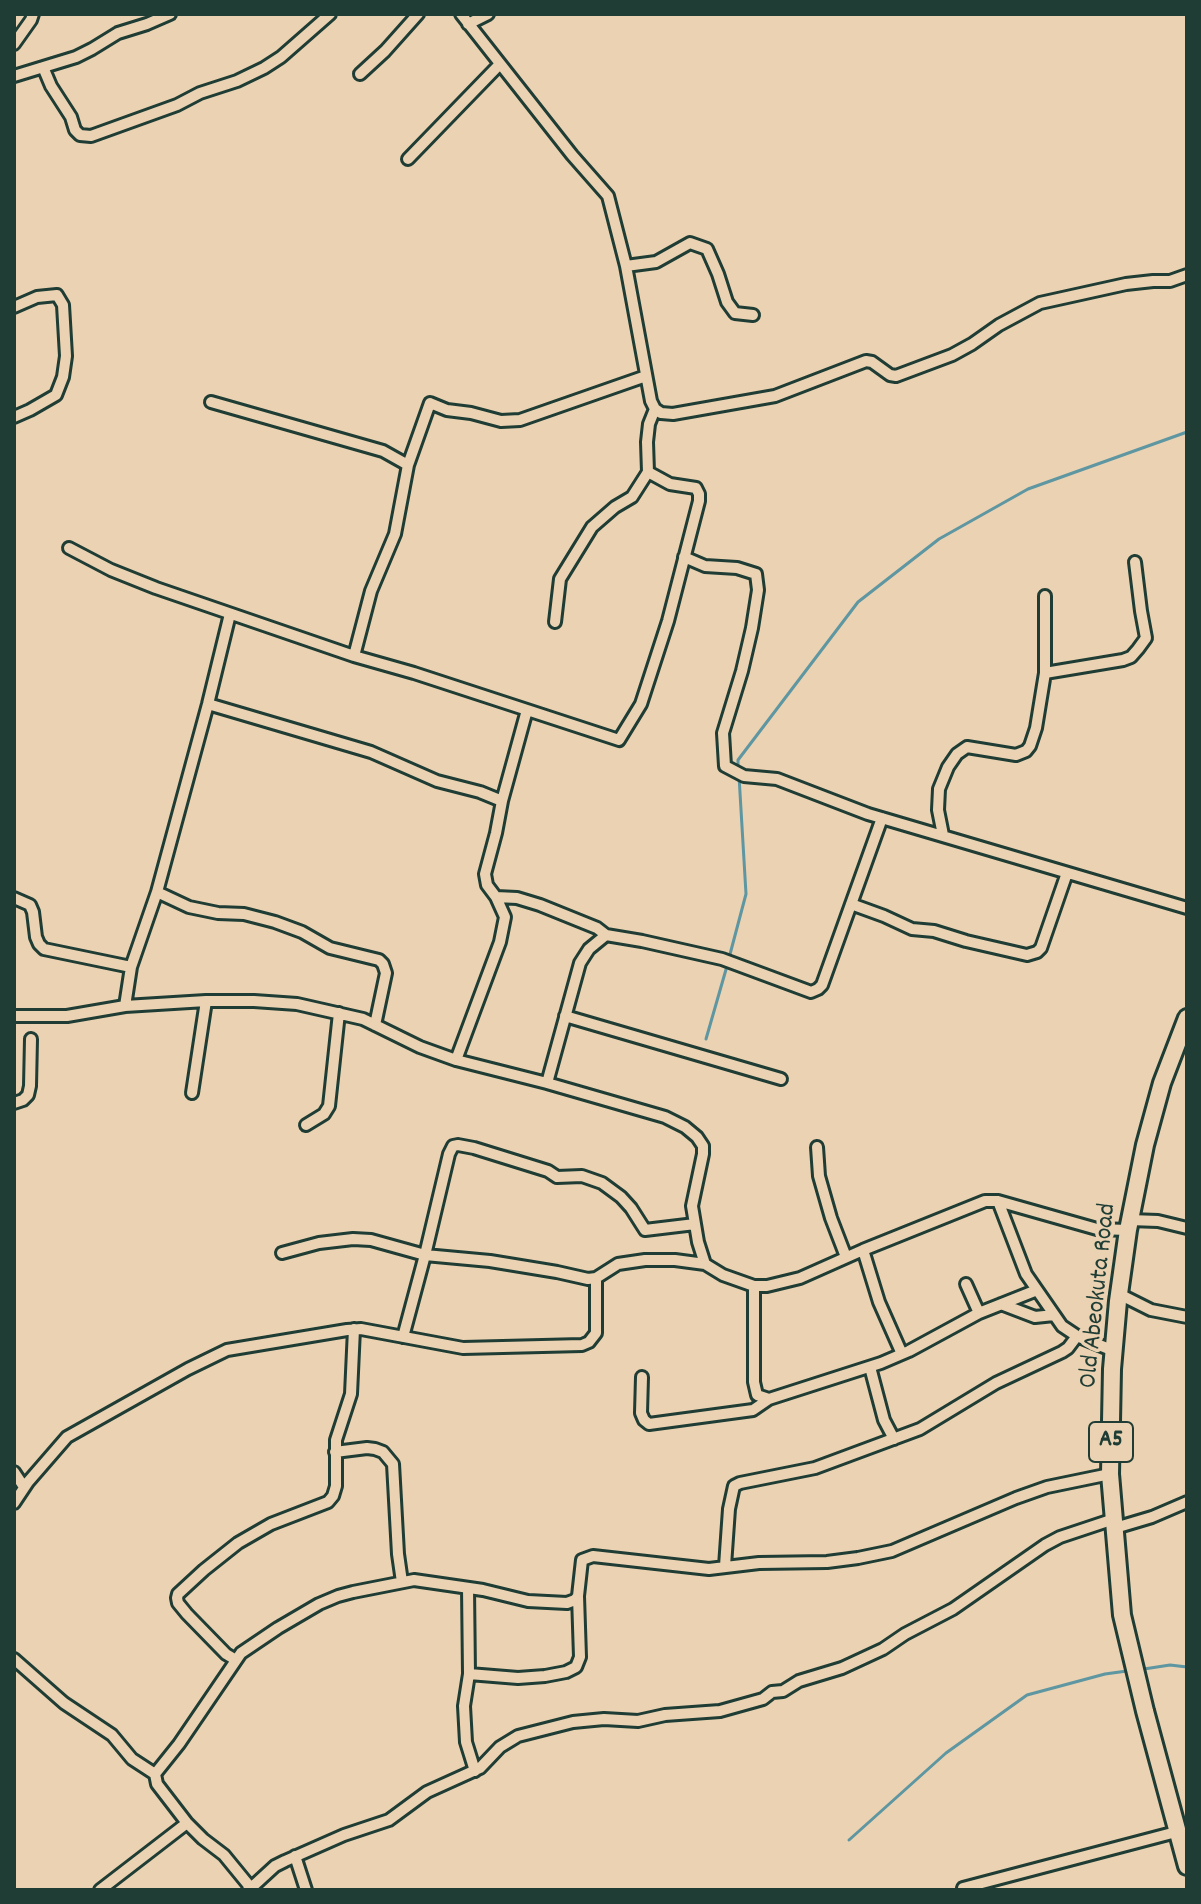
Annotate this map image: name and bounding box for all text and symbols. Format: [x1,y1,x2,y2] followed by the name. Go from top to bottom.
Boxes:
[1075,1202,1125,1390] street label: Old Abeokuta Road
[1089,1422,1133,1462] road number: A5

